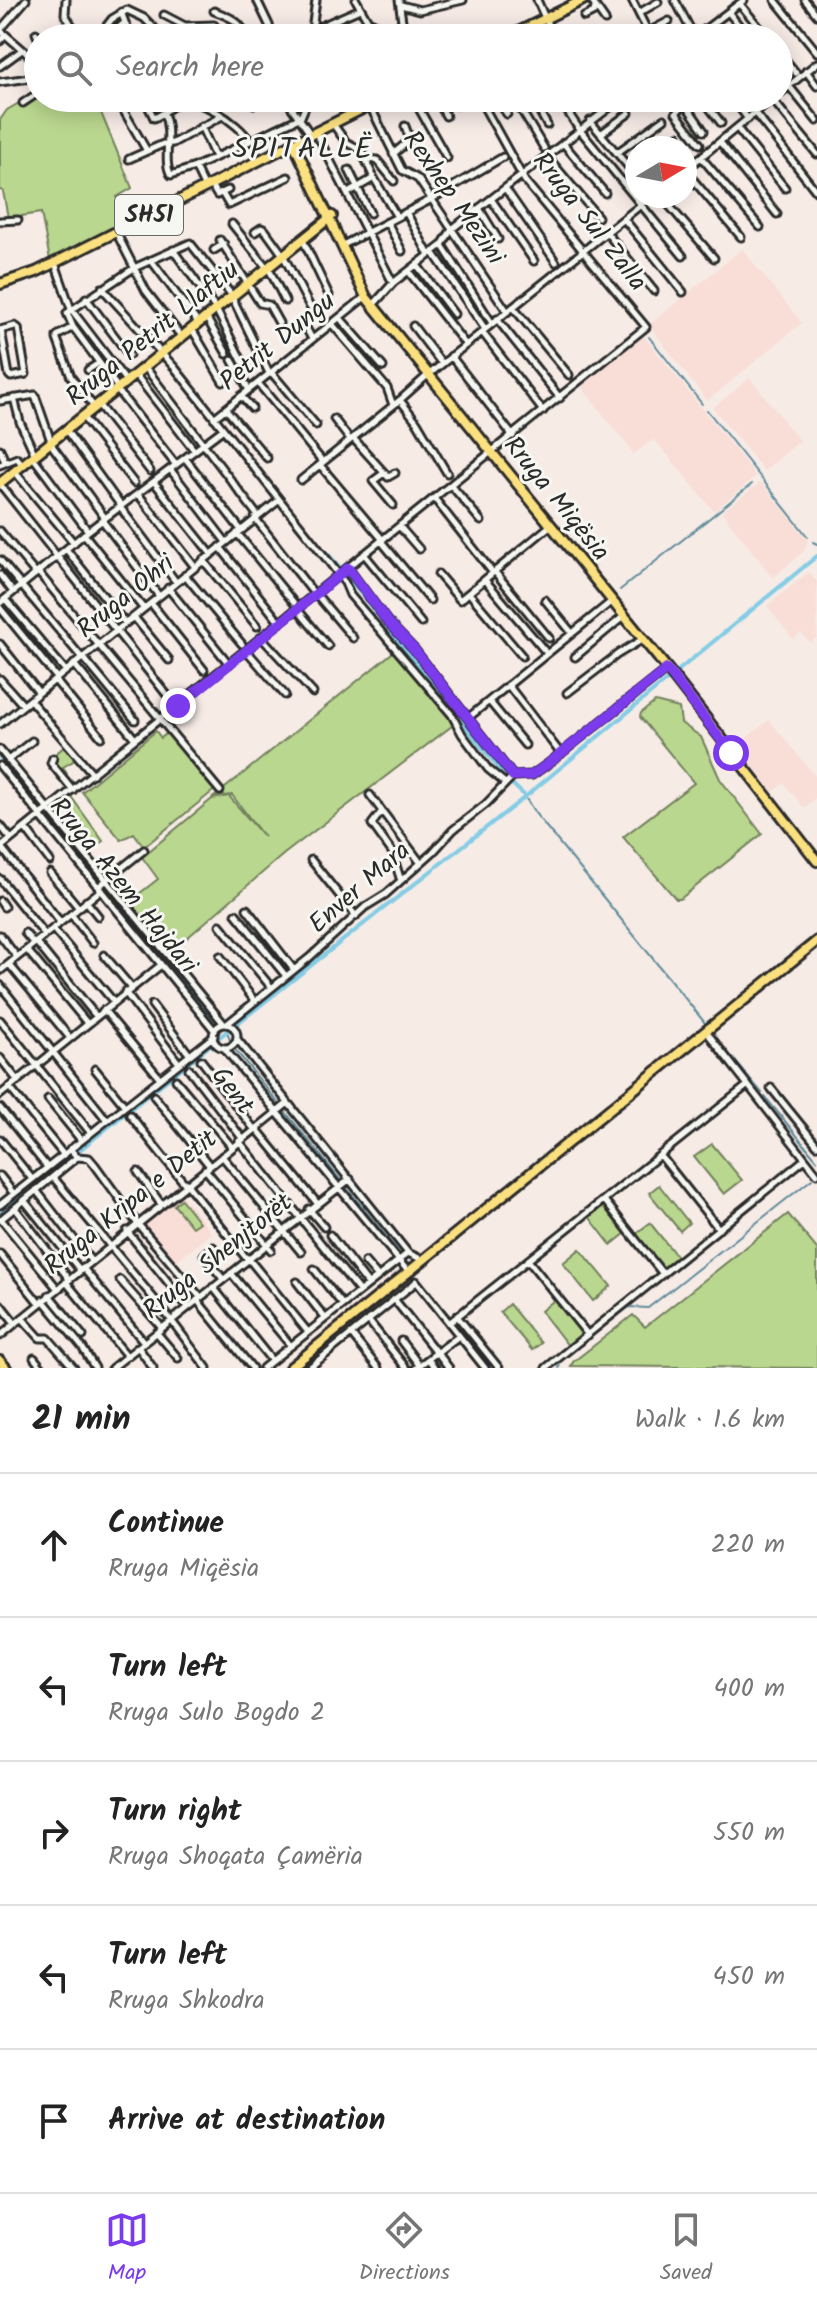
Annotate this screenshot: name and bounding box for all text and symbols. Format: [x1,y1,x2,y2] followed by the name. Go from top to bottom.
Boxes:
[24,24,793,112] search box
[116,44,264,92] text: Search here
[52,46,96,90] icon: search
[391,122,516,276] street label: Rexhep Mezini
[232,126,374,174] district label: SPITALLË
[625,136,697,208] north arrow
[521,143,657,301] street label: Rruga Sul Zalla
[115,195,183,235] road number: SH51
[57,250,250,418] street label: Rruga Petrit Llaftiu
[211,282,346,402] street label: Petrit Dungu
[492,427,620,571] street label: Rruga Miqësia
[68,543,186,650] street label: Rruga Ohri
[160,688,196,724] route end
[713,735,749,771] route start
[38,788,209,985] street label: Rruga Azem Hajdari
[299,831,421,945] street label: Enver Mara
[200,1058,265,1125] street label: Gent
[35,1119,228,1286] street label: Rruga Kripa e Detit
[134,1182,303,1331] street label: Rruga Shenjtorët
[32,1393,131,1447] text: 21 min
[635,1399,785,1441] text: Walk · 1.6 km
[108,1500,224,1548] text: Continue
[32,1523,76,1567] icon: ahead
[711,1524,785,1566] text: 220 m
[108,1548,259,1590] text: Rruga Miqësia
[108,1644,227,1692] text: Turn left
[32,1667,76,1711] icon: left
[714,1668,785,1710] text: 400 m
[108,1692,325,1734] text: Rruga Sulo Bogdo 2
[108,1788,241,1836] text: Turn right
[32,1811,76,1855] icon: right
[713,1812,785,1854] text: 550 m
[108,1836,363,1878] text: Rruga Shoqata Çamëria
[108,1932,227,1980] text: Turn left
[32,1955,76,1999] icon: left
[713,1956,785,1998] text: 450 m
[108,1980,265,2022] text: Rruga Shkodra
[108,2097,385,2145] text: Arrive at destination
[32,2099,76,2143] icon: arrive
[105,2208,149,2291] tab: Map
[359,2208,450,2291] tab: Directions
[660,2208,712,2291] tab: Saved

